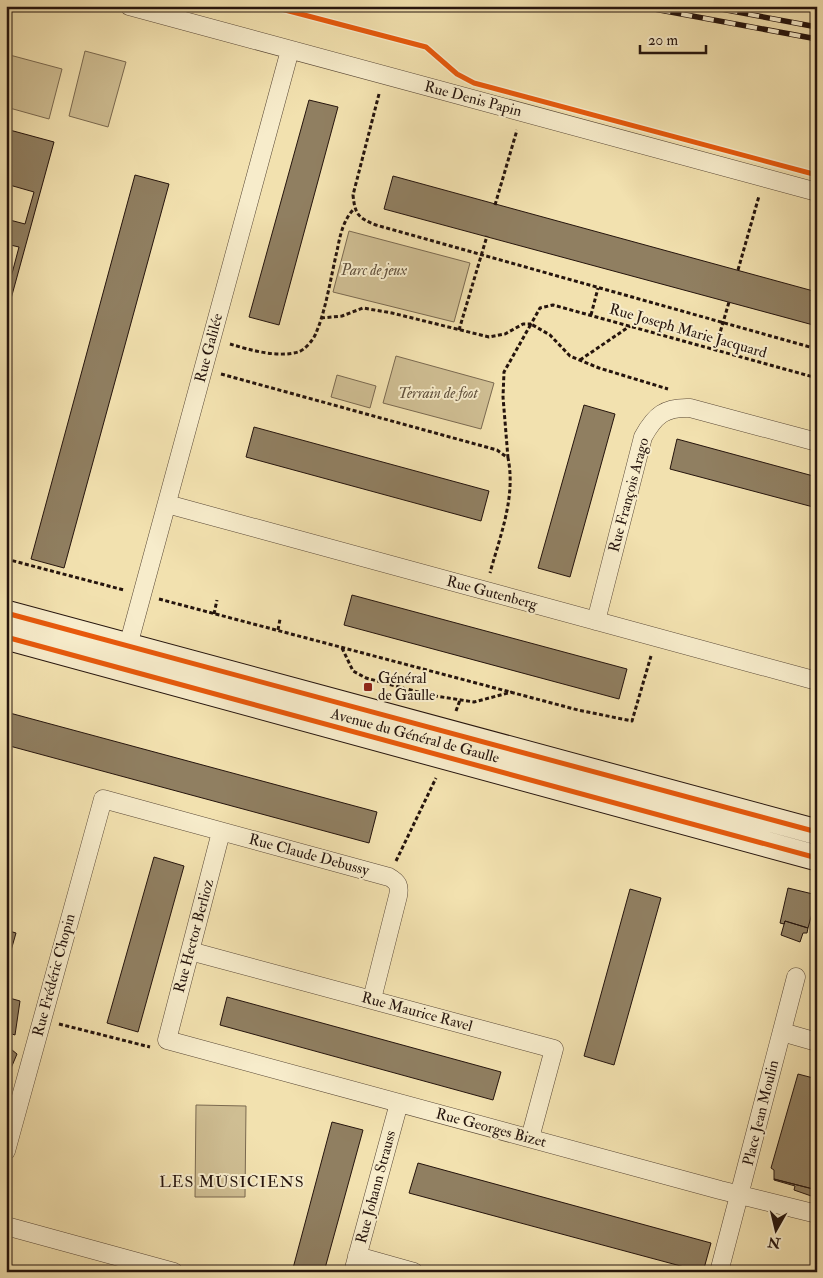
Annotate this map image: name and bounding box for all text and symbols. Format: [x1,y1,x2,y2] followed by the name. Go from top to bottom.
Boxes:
[640,22,707,54] scale bar
[648,31,678,50] text: 20 m
[422,77,524,122] street label: Rue Denis Papin
[340,261,408,280] park label: Parc de jeux
[607,299,769,364] street label: Rue Joseph Marie Jacquard
[191,311,227,385] street label: Rue Galilée
[398,384,478,403] park label: Terrain de foot
[605,436,653,554] street label: Rue François Arago
[444,572,540,614] street label: Rue Gutenberg
[378,669,435,705] place label: Général de Gaulle
[362,681,374,693] marker: Général de Gaulle
[328,704,501,768] street label: Avenue du Général de Gaulle
[247,830,372,880] street label: Rue Claude Debussy
[170,877,218,995] street label: Rue Hector Berlioz
[28,911,81,1039] street label: Rue Frédéric Chopin
[359,988,475,1036] street label: Rue Maurice Ravel
[739,1058,784,1168] street label: Place Jean Moulin
[434,1104,548,1152] street label: Rue Georges Bizet
[352,1128,401,1246] street label: Rue Johann Strauss
[159,1172,305,1192] district label: LES MUSICIENS
[750,1206,800,1256] north arrow
[766,1233,783,1252] text: N

